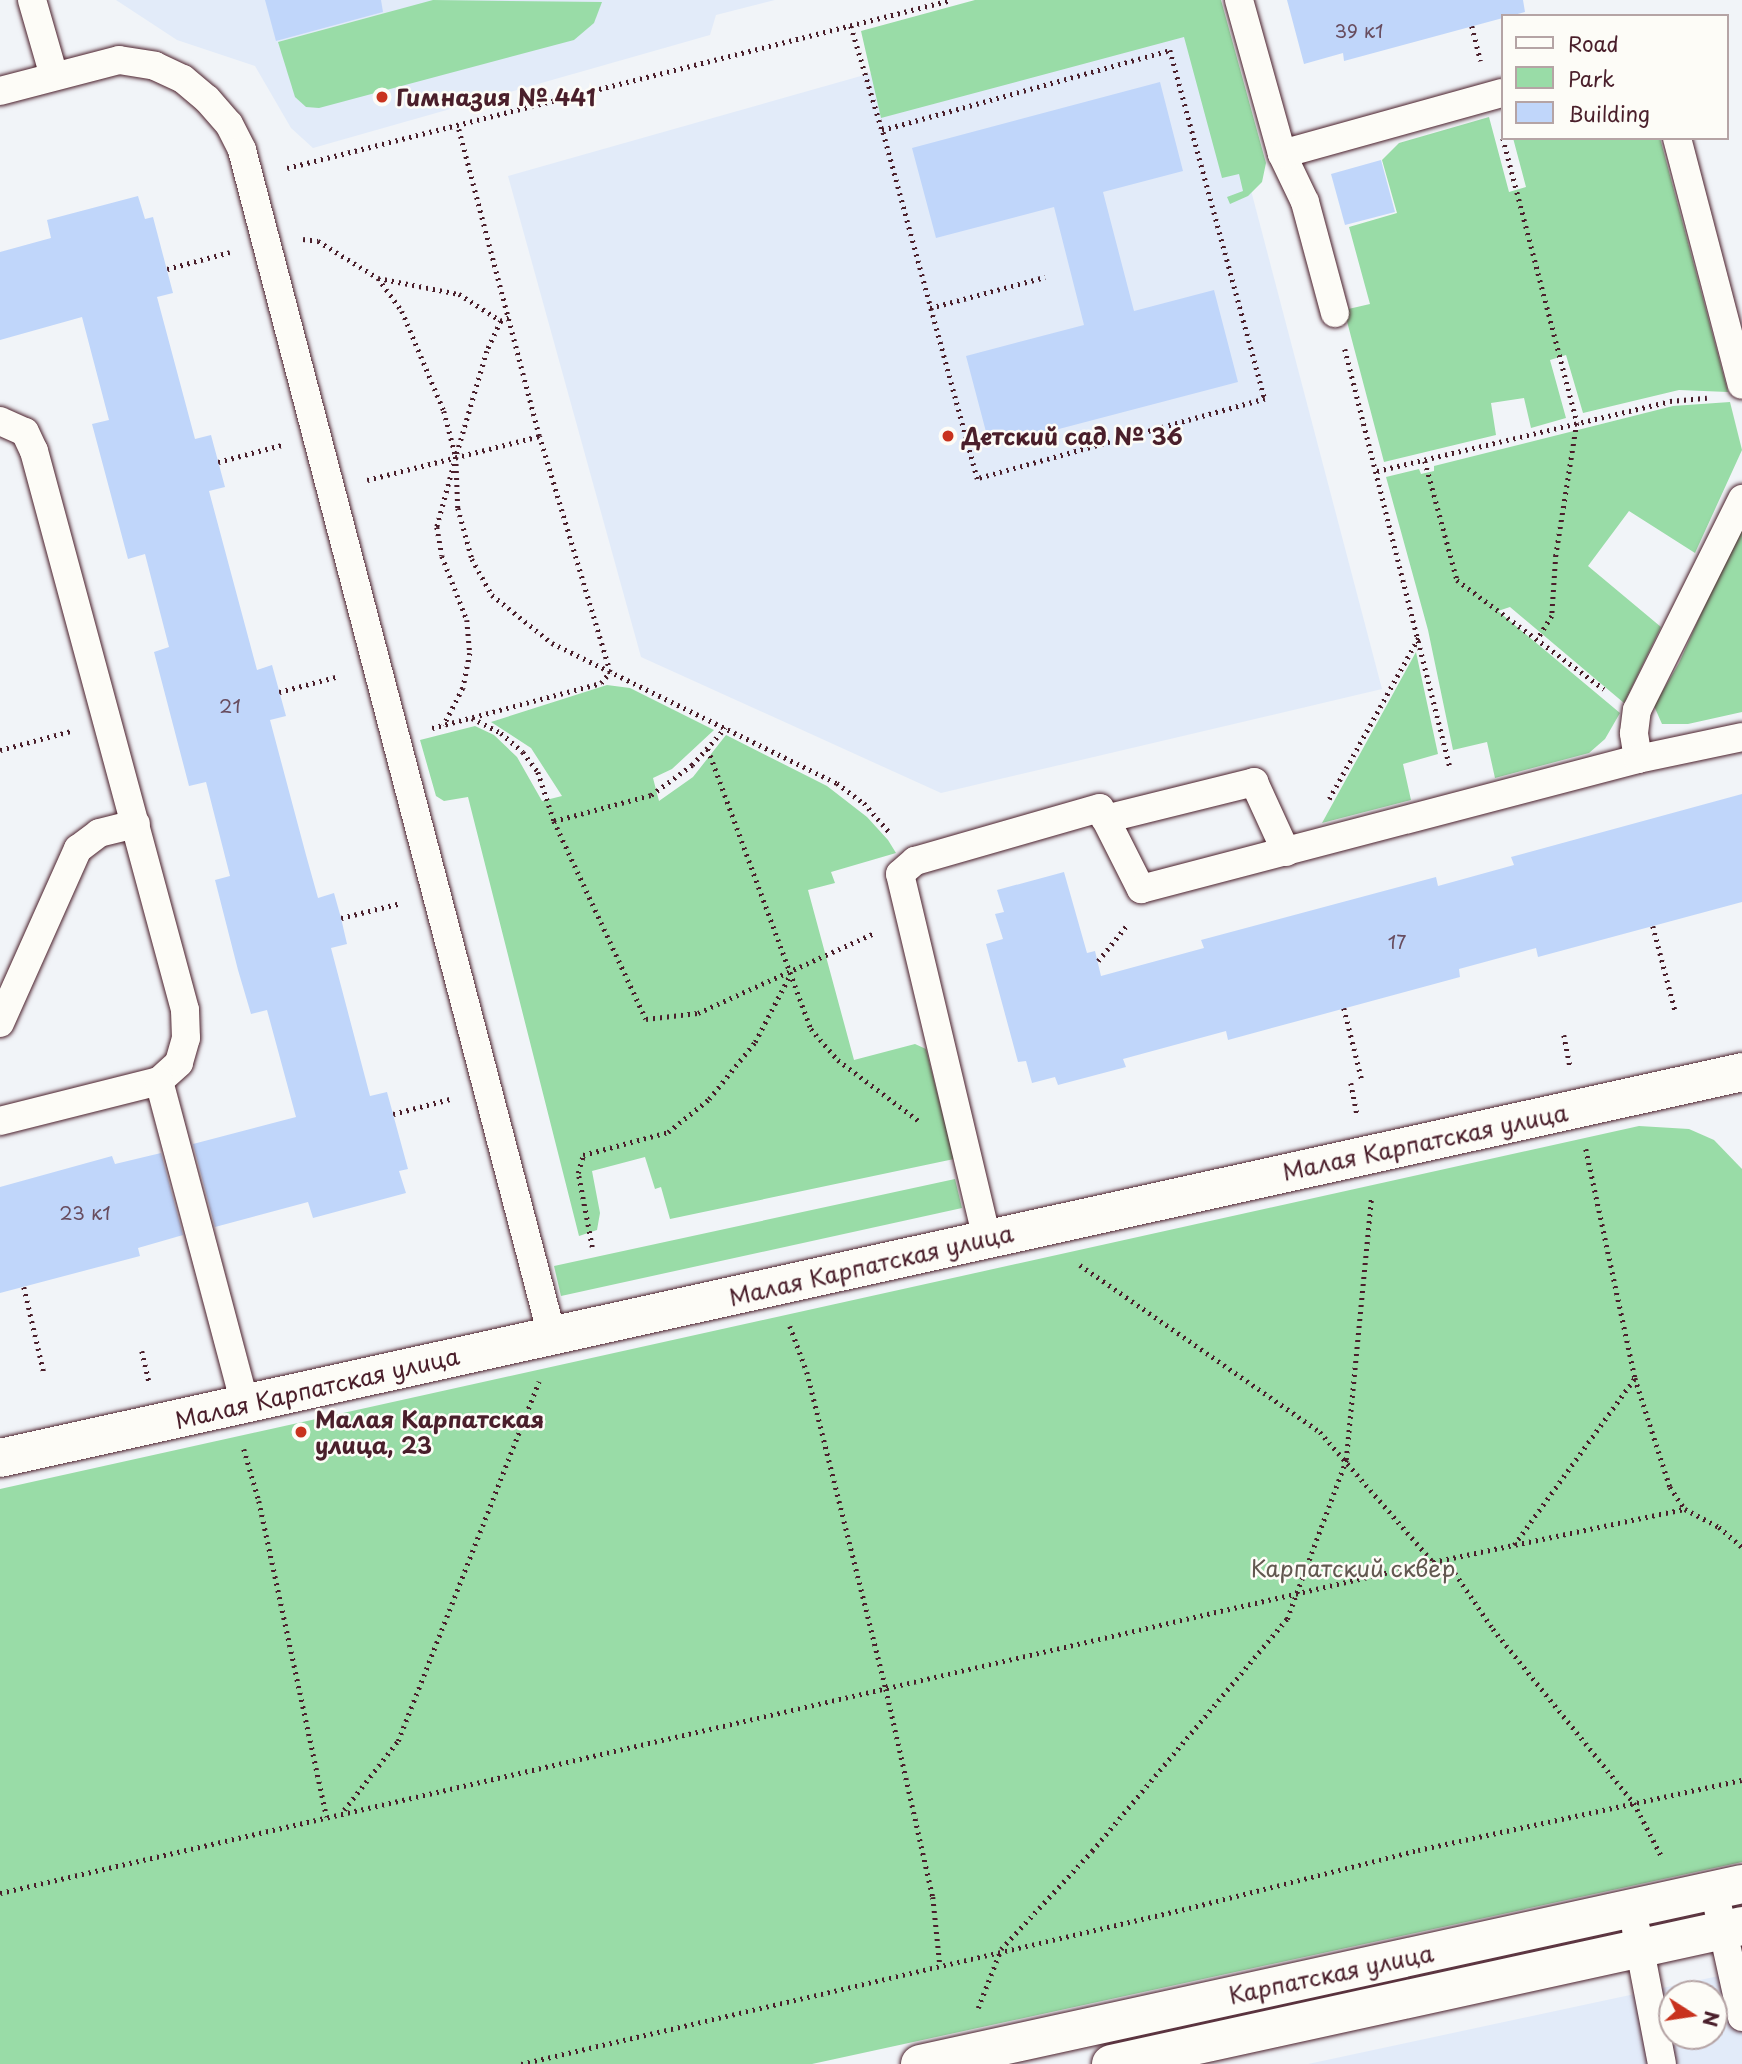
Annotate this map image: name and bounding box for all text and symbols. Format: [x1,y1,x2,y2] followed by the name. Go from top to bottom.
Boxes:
[1500,14,1728,140] legend
[1334,20,1384,42] house number: 39 к1
[1568,27,1619,59] text: Road
[1568,62,1615,94] text: Park
[396,83,596,111] place label: Гимназия № 441
[374,89,390,105] marker: Гимназия № 441
[1568,97,1650,129] text: Building
[962,422,1184,450] place label: Детский сад № 36
[940,428,956,444] marker: Детский сад № 36
[219,695,241,717] house number: 21
[1388,931,1406,953] house number: 17
[1279,1098,1571,1186] street label: Малая Карпатская улица
[59,1202,111,1224] house number: 23 к1
[726,1219,1016,1311] street label: Малая Карпатская улица
[172,1342,462,1434] street label: Малая Карпатская улица
[315,1405,544,1459] place label: Малая Карпатская улица, 23
[293,1424,309,1440] marker: Малая Карпатская улица, 23
[1250,1554,1456,1582] park label: Карпатский сквер
[1226,1939,1436,2009] street label: Карпатская улица
[1658,1980,1728,2050] north arrow
[1696,2009,1727,2029] text: N

